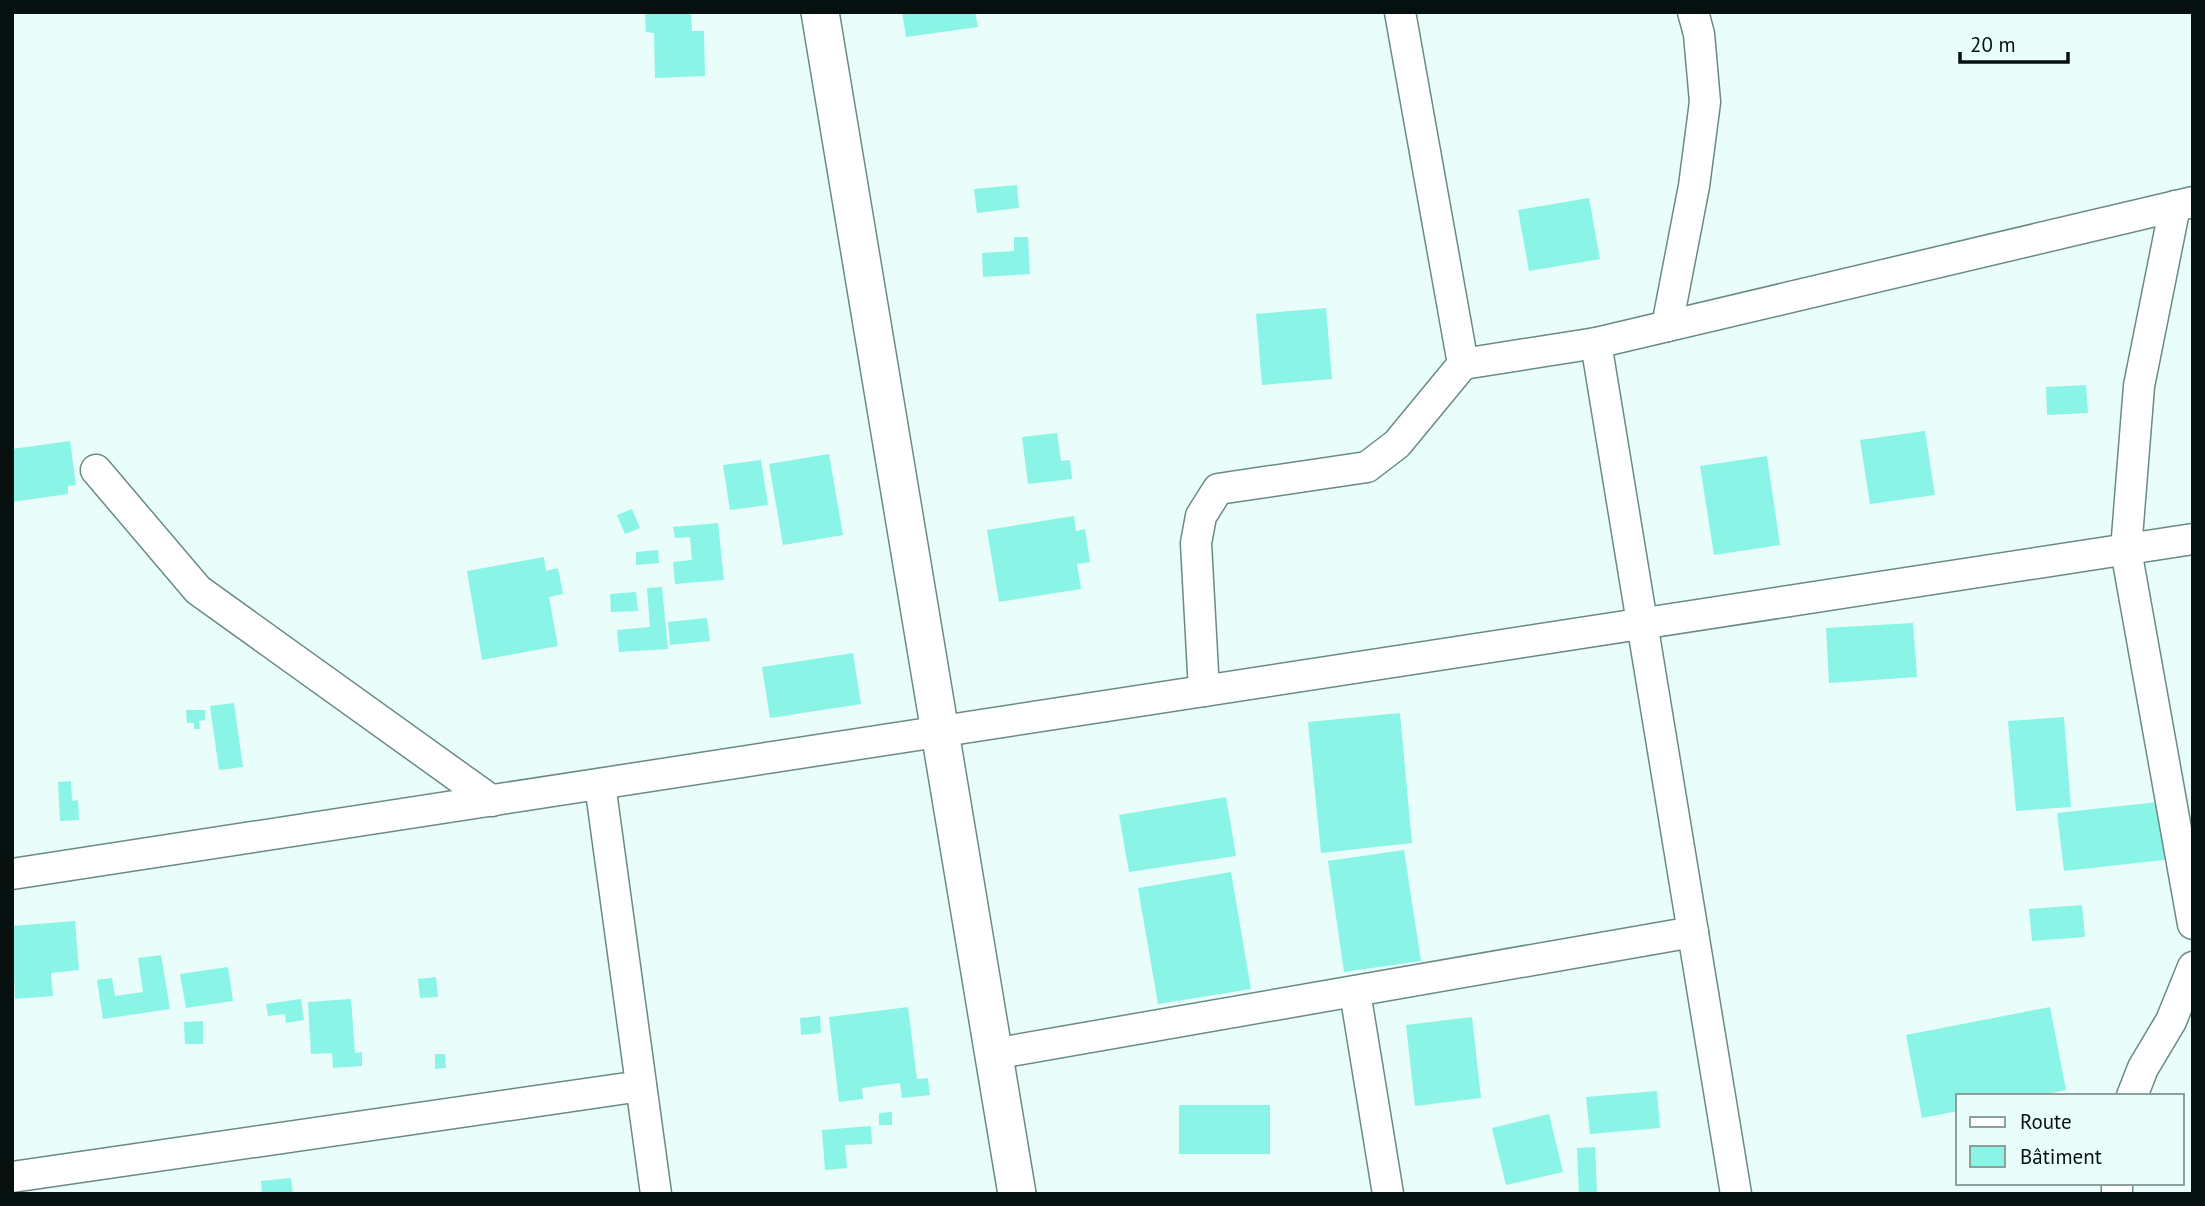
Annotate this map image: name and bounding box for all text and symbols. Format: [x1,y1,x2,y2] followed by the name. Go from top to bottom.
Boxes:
[1960,21,2068,65] scale bar
[1970,31,2016,58] text: 20 m
[1956,1094,2184,1185] legend
[2020,1108,2072,1135] text: Route
[2020,1143,2102,1170] text: Bâtiment

